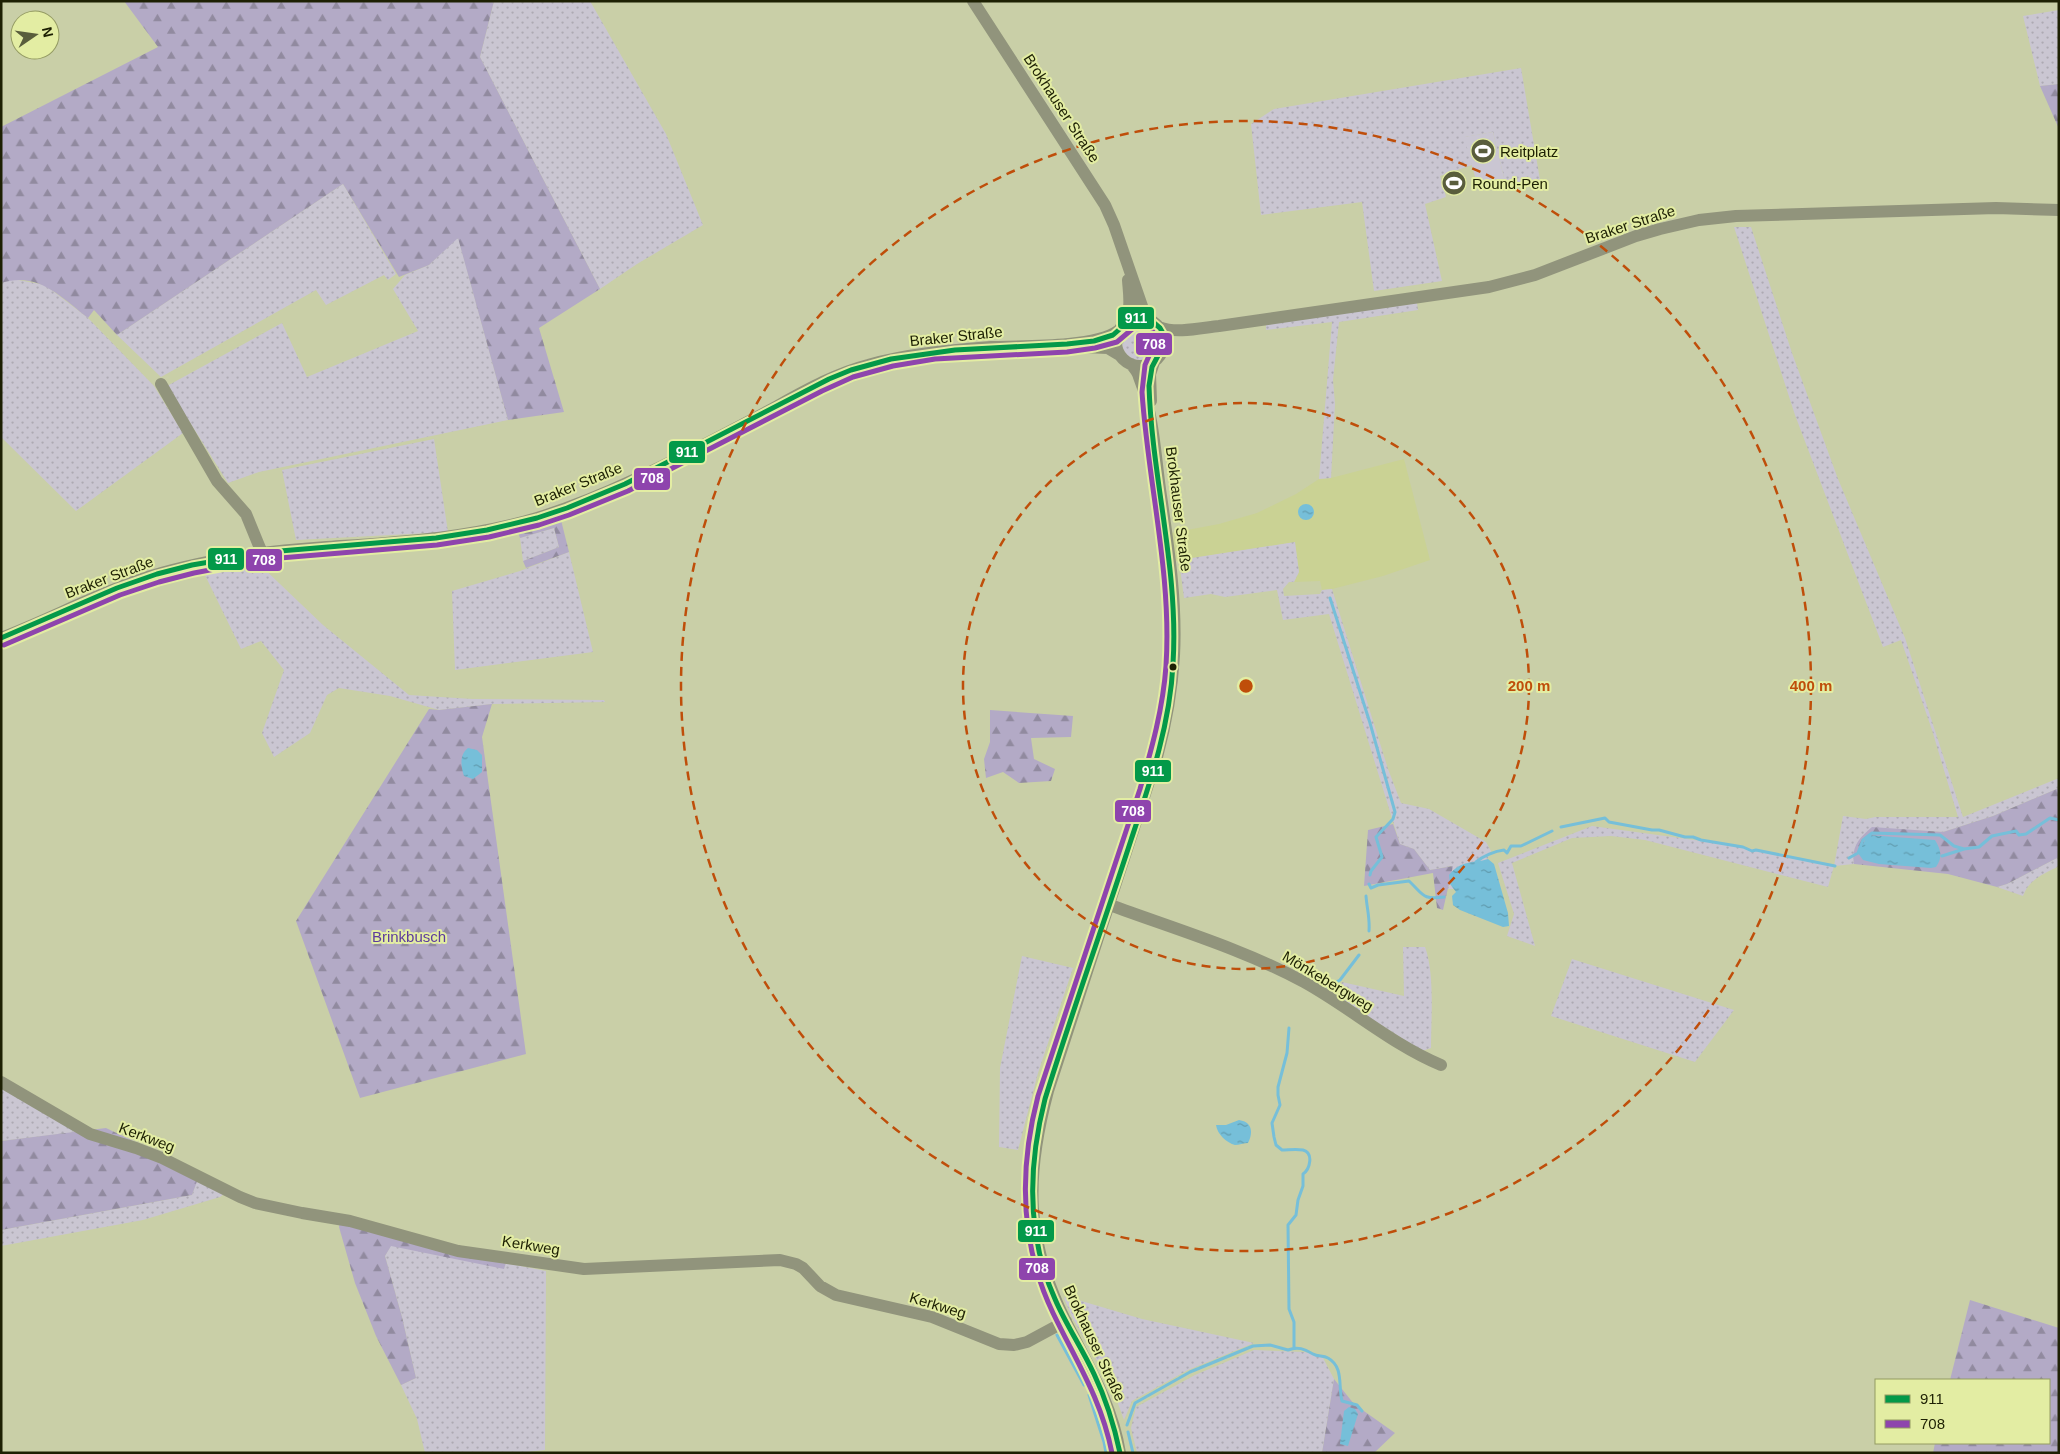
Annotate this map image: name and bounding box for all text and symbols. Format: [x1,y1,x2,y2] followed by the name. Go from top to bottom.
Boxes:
[10,10,60,60] north arrow
[39,25,57,39] text: N
[1021,51,1103,165] street label: Brokhauser Straße
[1470,138,1496,164] sports icon: Reitplatz
[1500,143,1558,160] place label: Reitplatz
[1441,170,1467,196] sports icon: Round-Pen
[1472,175,1548,192] place label: Round-Pen
[1583,201,1677,247] street label: Braker Straße
[1117,306,1155,330] line badge: 911
[1125,310,1148,326] text: 911
[909,323,1003,349] street label: Braker Straße
[1135,332,1173,356] line badge: 708
[1142,336,1166,352] text: 708
[668,440,706,464] line badge: 911
[676,444,699,460] text: 911
[1163,445,1195,573] street label: Brokhauser Straße
[532,459,624,509] street label: Braker Straße
[633,467,671,491] line badge: 708
[640,470,664,486] text: 708
[207,547,245,571] line badge: 911
[245,548,283,572] line badge: 708
[215,551,238,567] text: 911
[62,552,156,602] street label: Braker Straße
[252,552,276,568] text: 708
[1168,662,1178,672] unlabelled marker
[1237,677,1255,695] centre of rings
[1508,677,1550,694] text: 200 m
[1790,677,1832,694] text: 400 m
[1134,759,1172,783] line badge: 911
[1142,763,1165,779] text: 911
[1114,799,1152,823] line badge: 708
[1121,803,1145,819] text: 708
[372,928,446,945] park label: Brinkbusch
[1280,947,1376,1015] street label: Mönkebergweg
[117,1119,177,1155] street label: Kerkweg
[1017,1219,1055,1243] line badge: 911
[1025,1223,1048,1239] text: 911
[501,1232,561,1258] street label: Kerkweg
[1018,1257,1056,1281] line badge: 708
[1025,1260,1049,1276] text: 708
[1061,1282,1129,1404] street label: Brokhauser Straße
[908,1288,968,1322] street label: Kerkweg
[1875,1379,2050,1444] legend
[1920,1390,1944,1407] text: 911
[1920,1415,1945,1432] text: 708

